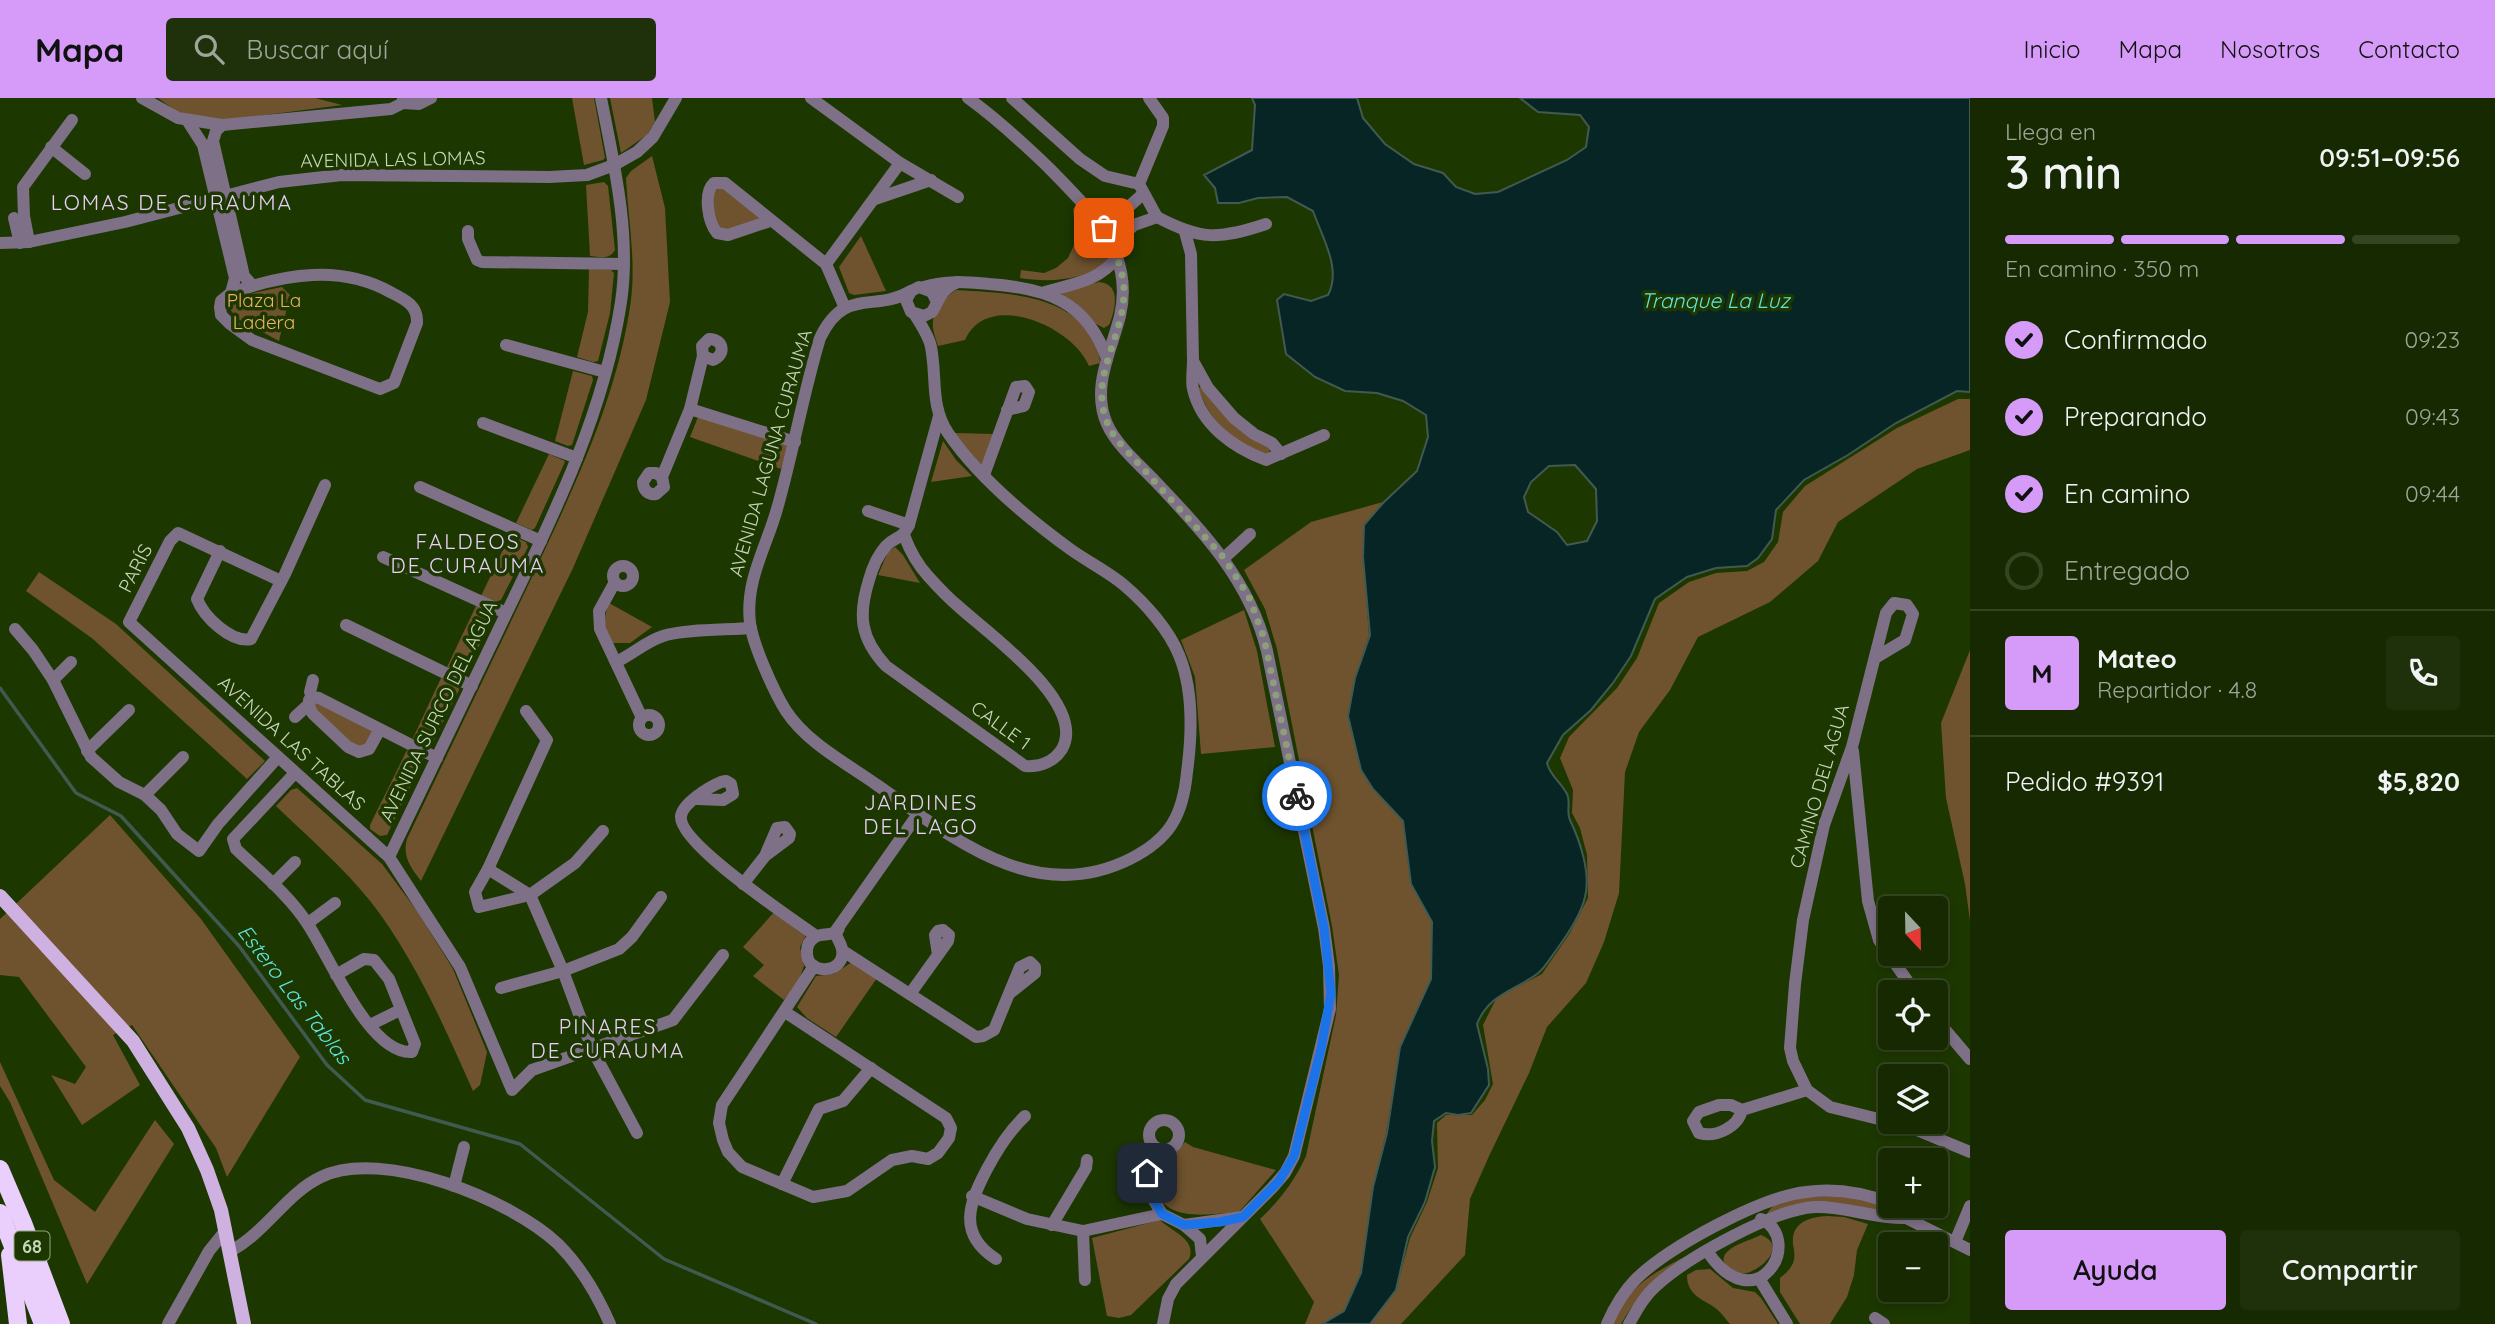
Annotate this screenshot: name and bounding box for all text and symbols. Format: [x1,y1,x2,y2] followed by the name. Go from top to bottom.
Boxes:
[166,18,656,81] search box
[35,29,124,70] text: Mapa
[190,30,228,68] icon: search
[246,33,388,66] text: Buscar aquí
[2023,34,2081,64] text: Inicio
[2119,34,2182,64] text: Mapa
[2220,34,2320,64] text: Nosotros
[2358,34,2460,64] text: Contacto
[2005,117,2096,146] text: Llega en
[2319,141,2460,174] text: 09:51–09:56
[2005,143,2122,201] text: 3 min
[300,145,486,173] street label: AVENIDA LAS LOMAS
[51,189,293,215] district label: LOMAS DE CURAUMA
[1074,198,1134,258] pin
[1085,209,1123,247] icon: bag
[2005,254,2199,283] text: En camino · 350 m
[1640,287,1792,313] water label: Tranque La Luz
[227,288,301,334] park label: Plaza La Ladera
[2005,321,2043,359] icon: check
[2064,323,2208,356] text: Confirmado
[2404,325,2460,354] text: 09:23
[723,327,817,579] street label: AVENIDA LAGUNA CURAUMA
[2005,398,2043,436] icon: check
[2064,400,2207,433] text: Preparando
[2405,402,2460,431] text: 09:43
[2005,475,2043,513] icon: check
[2064,477,2190,510] text: En camino
[2405,479,2460,508] text: 09:44
[391,528,545,578] district label: FALDEOS DE CURAUMA
[113,540,157,596] street label: PARÍS
[2064,554,2190,587] text: Entregado
[374,596,502,826] street label: AVENIDA SURCO DEL AGUA
[2386,636,2460,710] button: phone
[2097,642,2177,675] text: Mateo
[2031,657,2053,690] text: M
[213,670,371,816] street label: AVENIDA LAS TABLAS
[2097,675,2257,704] text: Repartidor · 4.8
[966,695,1036,755] street label: CALLE 1
[1784,701,1854,871] street label: CAMINO DEL AGUA
[1262,761,1332,831] courier
[2005,765,2164,798] text: Pedido #9391
[2377,765,2460,798] text: $5,820
[1278,777,1316,815] icon: bike
[863,789,979,839] district label: JARDINES DEL LAGO
[1878,896,1948,966] north arrow
[1878,896,1948,1302] map controls
[233,919,358,1070] water label: Estero Las Tablas
[1878,980,1948,1050] button: locate
[531,1013,685,1063] district label: PINARES DE CURAUMA
[1878,1064,1948,1134] button: layers
[1117,1143,1177,1203] pin
[1878,1148,1948,1218] button: +
[1128,1154,1166,1192] icon: home
[2005,1230,2226,1310] button: Ayuda
[2240,1230,2460,1310] button: Compartir
[14,1232,50,1260] road number: 68
[1878,1232,1948,1302] button: −

